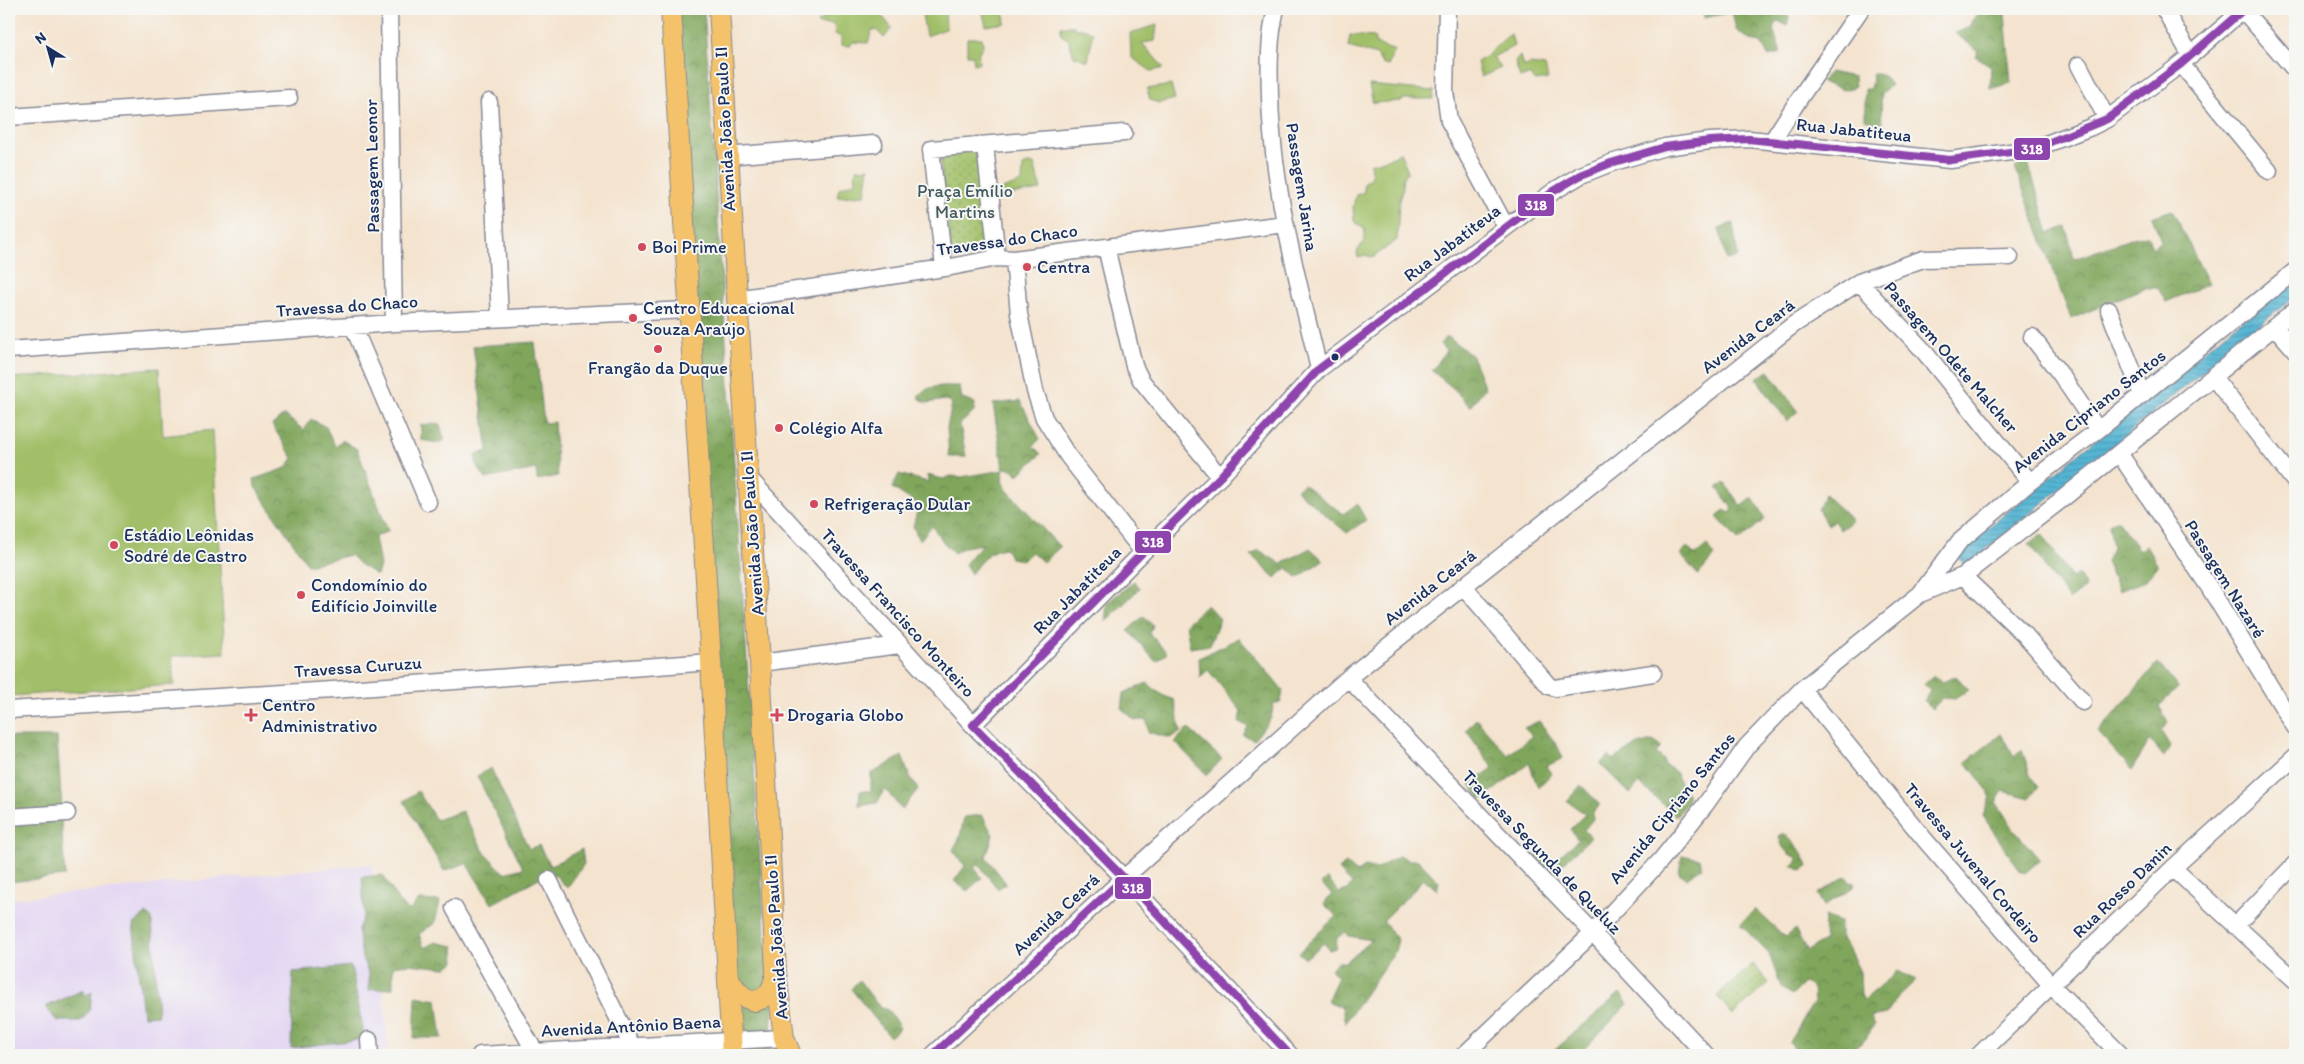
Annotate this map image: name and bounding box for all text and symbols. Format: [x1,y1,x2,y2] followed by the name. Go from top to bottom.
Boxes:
[22,22,72,72] north arrow
[32,28,49,48] text: N
[710,46,740,212] street label: Avenida João Paulo II
[360,98,384,233] street label: Passagem Leonor
[1795,113,1913,147] street label: Rua Jabatiteua
[1281,121,1323,253] street label: Passagem Jarina
[2013,137,2051,161] line badge: 318
[2021,141,2043,158] text: 318
[917,180,1013,223] park label: Praça Emílio Martins
[1517,193,1555,217] line badge: 318
[1525,197,1547,214] text: 318
[1399,199,1505,287] street label: Rua Jabatiteua
[935,219,1079,261] street label: Travessa do Chaco
[652,236,727,258] place label: Boi Prime
[636,241,648,253] marker: Boi Prime
[1037,256,1090,278] place label: Centra
[1021,261,1033,273] marker: Centra
[1879,277,2023,438] street label: Passagem Odete Malcher
[275,290,419,322] street label: Travessa do Chaco
[1697,293,1799,378] street label: Avenida Ceará
[643,297,795,340] place label: Centro Educacional Souza Araújo
[627,312,639,324] marker: Centro Educacional Souza Araújo
[652,343,664,355] marker: Frangão da Duque
[2008,344,2170,478] street label: Avenida Cipriano Santos
[1330,352,1340,362] unlabelled marker
[588,357,728,379] place label: Frangão da Duque
[789,417,883,439] place label: Colégio Alfa
[773,422,785,434] marker: Colégio Alfa
[735,450,769,616] street label: Avenida João Paulo II
[824,493,970,515] place label: Refrigeração Dular
[808,498,820,510] marker: Refrigeração Dular
[2180,516,2270,642] street label: Passagem Nazaré
[124,524,254,567] place label: Estádio Leônidas Sodré de Castro
[816,524,980,702] street label: Travessa Francisco Monteiro
[1134,530,1172,554] line badge: 318
[1142,534,1164,551] text: 318
[108,539,120,551] marker: Estádio Leônidas Sodré de Castro
[1028,541,1126,639] street label: Rua Jabatiteua
[1379,544,1481,630] street label: Avenida Ceará
[311,574,437,617] place label: Condomínio do Edifício Joinville
[295,589,307,601] marker: Condomínio do Edifício Joinville
[293,652,423,682] street label: Travessa Curuzu
[262,694,377,737] place label: Centro Administrativo
[787,704,904,726] place label: Drogaria Globo
[244,708,258,722] marker: Centro Administrativo
[771,709,783,721] marker: Drogaria Globo
[1604,728,1740,888] street label: Avenida Cipriano Santos
[1458,765,1627,939] street label: Travessa Segunda de Queluz
[1899,778,2047,948] street label: Travessa Juvenal Cordeiro
[2068,837,2176,943] street label: Rua Rosso Danin
[759,854,793,1020] street label: Avenida João Paulo II
[1008,868,1105,960] street label: Avenida Ceará
[1114,876,1152,900] line badge: 318
[1122,880,1144,897] text: 318
[541,1010,721,1042] street label: Avenida Antônio Baena

